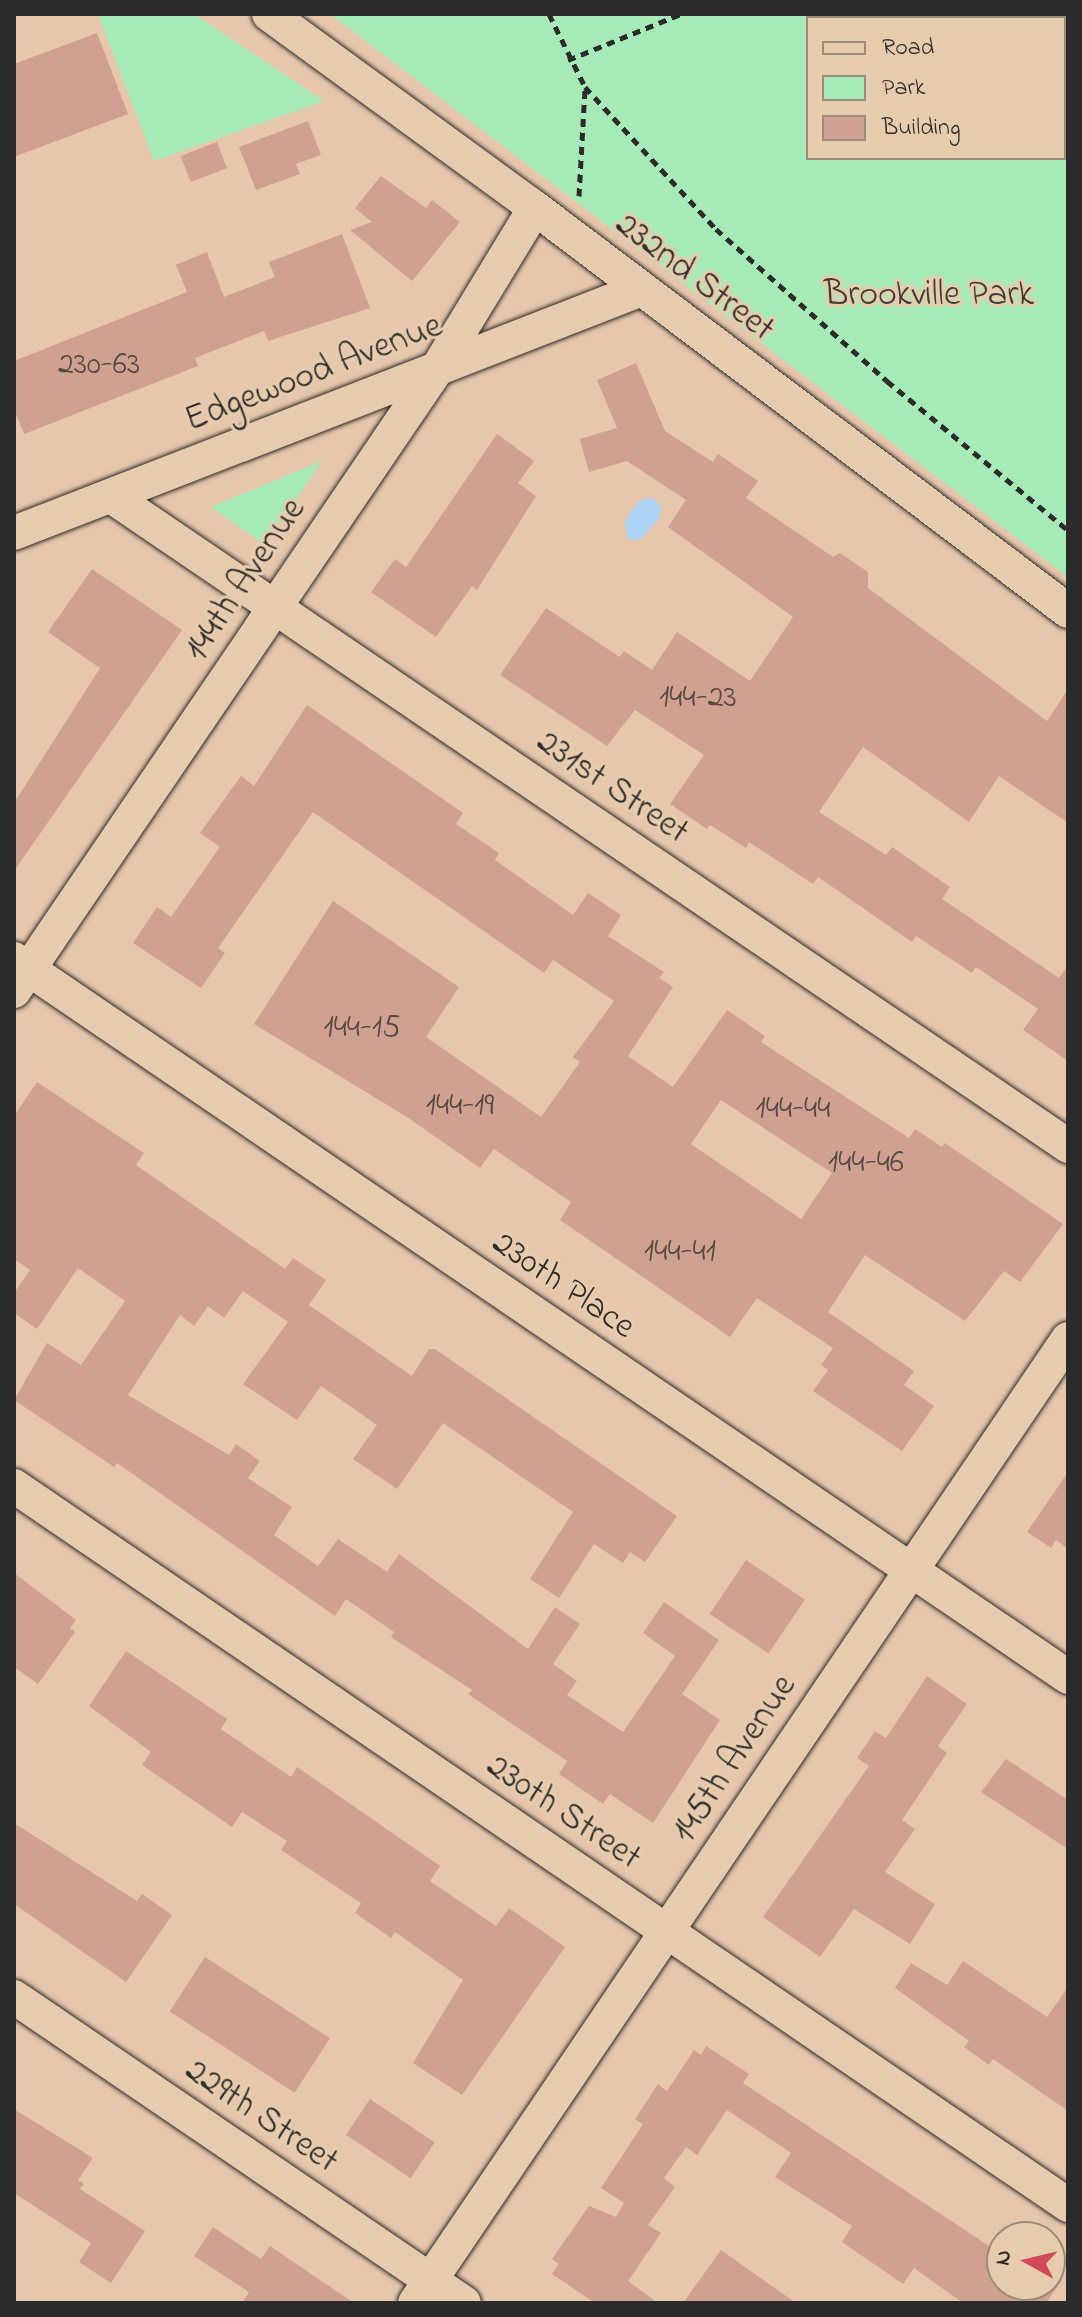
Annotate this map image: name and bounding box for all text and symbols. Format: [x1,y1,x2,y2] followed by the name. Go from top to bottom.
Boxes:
[806,16,1066,160] legend
[882,31,934,66] text: Road
[882,71,925,106] text: Park
[882,111,961,146] text: Building
[606,204,782,352] street label: 232nd Street
[824,274,1034,318] park label: Brookville Park
[179,305,449,443] street label: Edgewood Avenue
[58,347,140,385] house number: 230-63
[176,490,316,670] street label: 144th Avenue
[659,680,737,718] house number: 144-23
[528,721,696,855] street label: 231st Street
[323,1010,401,1048] house number: 144-15
[426,1088,494,1126] house number: 144-19
[756,1091,830,1129] house number: 144-44
[828,1145,904,1183] house number: 144-46
[483,1223,643,1349] street label: 230th Place
[644,1234,716,1272] house number: 144-41
[663,1667,807,1851] street label: 145th Avenue
[477,1746,649,1880] street label: 230th Street
[176,2050,346,2184] street label: 229th Street
[986,2221,1066,2301] north arrow
[987,2248,1021,2268] text: N

